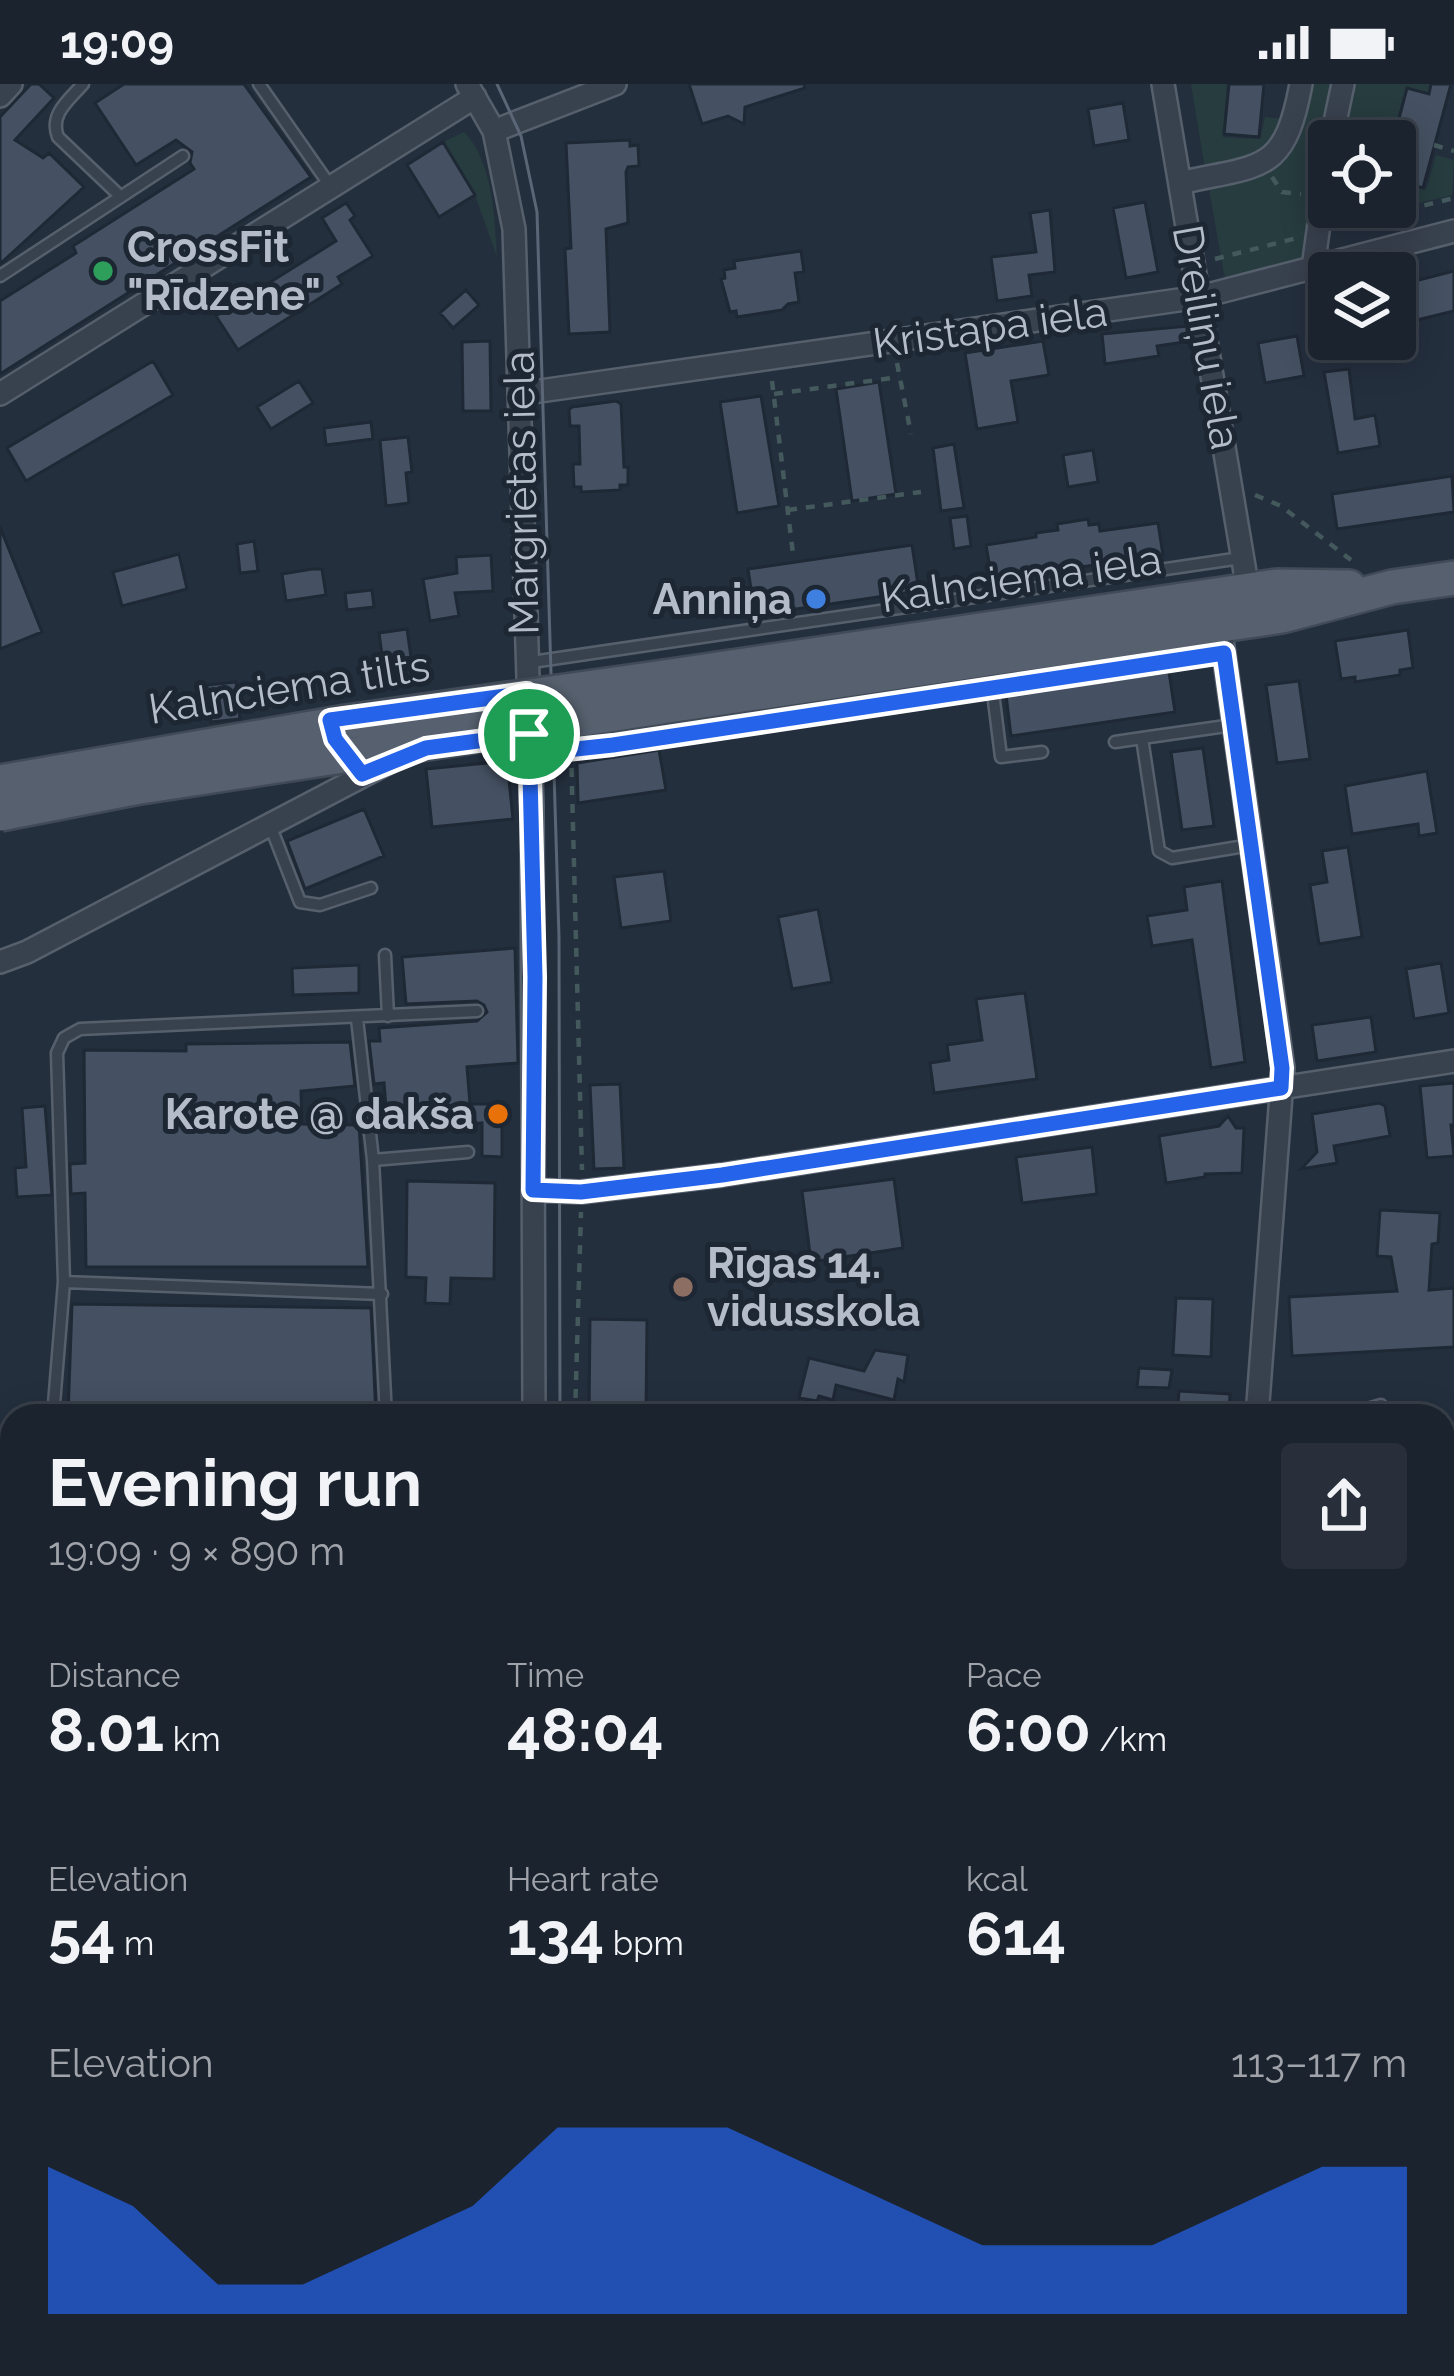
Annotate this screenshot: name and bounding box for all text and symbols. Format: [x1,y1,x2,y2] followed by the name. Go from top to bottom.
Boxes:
[60,16,174,69] text: 19:09
[1308,120,1416,360] map controls
[1308,120,1416,228] button: locate
[1163,221,1250,453] street label: Dreiliņu iela
[127,223,321,320] place label: CrossFit "Rīdzene"
[1308,252,1416,360] button: layers
[90,258,116,284] marker: CrossFit "Rīdzene"
[870,287,1110,368] street label: Kristapa iela
[495,351,548,635] street label: Margrietas iela
[878,535,1165,622] street label: Kalnciema iela
[653,575,792,624] place label: Anniņa
[803,586,829,612] marker: Anniņa
[145,641,433,734] street label: Kalnciema tilts
[478,683,580,785] pin
[496,701,562,767] icon: arrive
[165,1090,474,1139] place label: Karote @ dakša
[485,1101,511,1127] marker: Karote @ dakša
[707,1239,921,1336] place label: Rīgas 14. vidusskola
[670,1274,696,1300] marker: Rīgas 14. vidusskola
[1281,1443,1407,1569] button: share
[48,1444,422,1521] text: Evening run
[48,1528,345,1574] text: 19:09 · 9 × 890 m
[48,1656,180,1695] text: Distance
[507,1656,584,1695] text: Time
[966,1656,1042,1695] text: Pace
[48,1695,164,1765] text: 8.01
[507,1695,663,1765] text: 48:04
[966,1695,1091,1765] text: 6:00
[164,1720,220,1759] text: km
[1091,1720,1167,1759] text: /km
[48,1860,188,1899] text: Elevation
[507,1860,659,1899] text: Heart rate
[966,1860,1028,1899] text: kcal
[48,1899,116,1969] text: 54
[507,1899,604,1969] text: 134
[966,1899,1066,1969] text: 614
[116,1924,154,1963] text: m
[604,1924,684,1963] text: bpm
[48,2040,214,2086] text: Elevation
[1231,2040,1407,2086] text: 113–117 m

